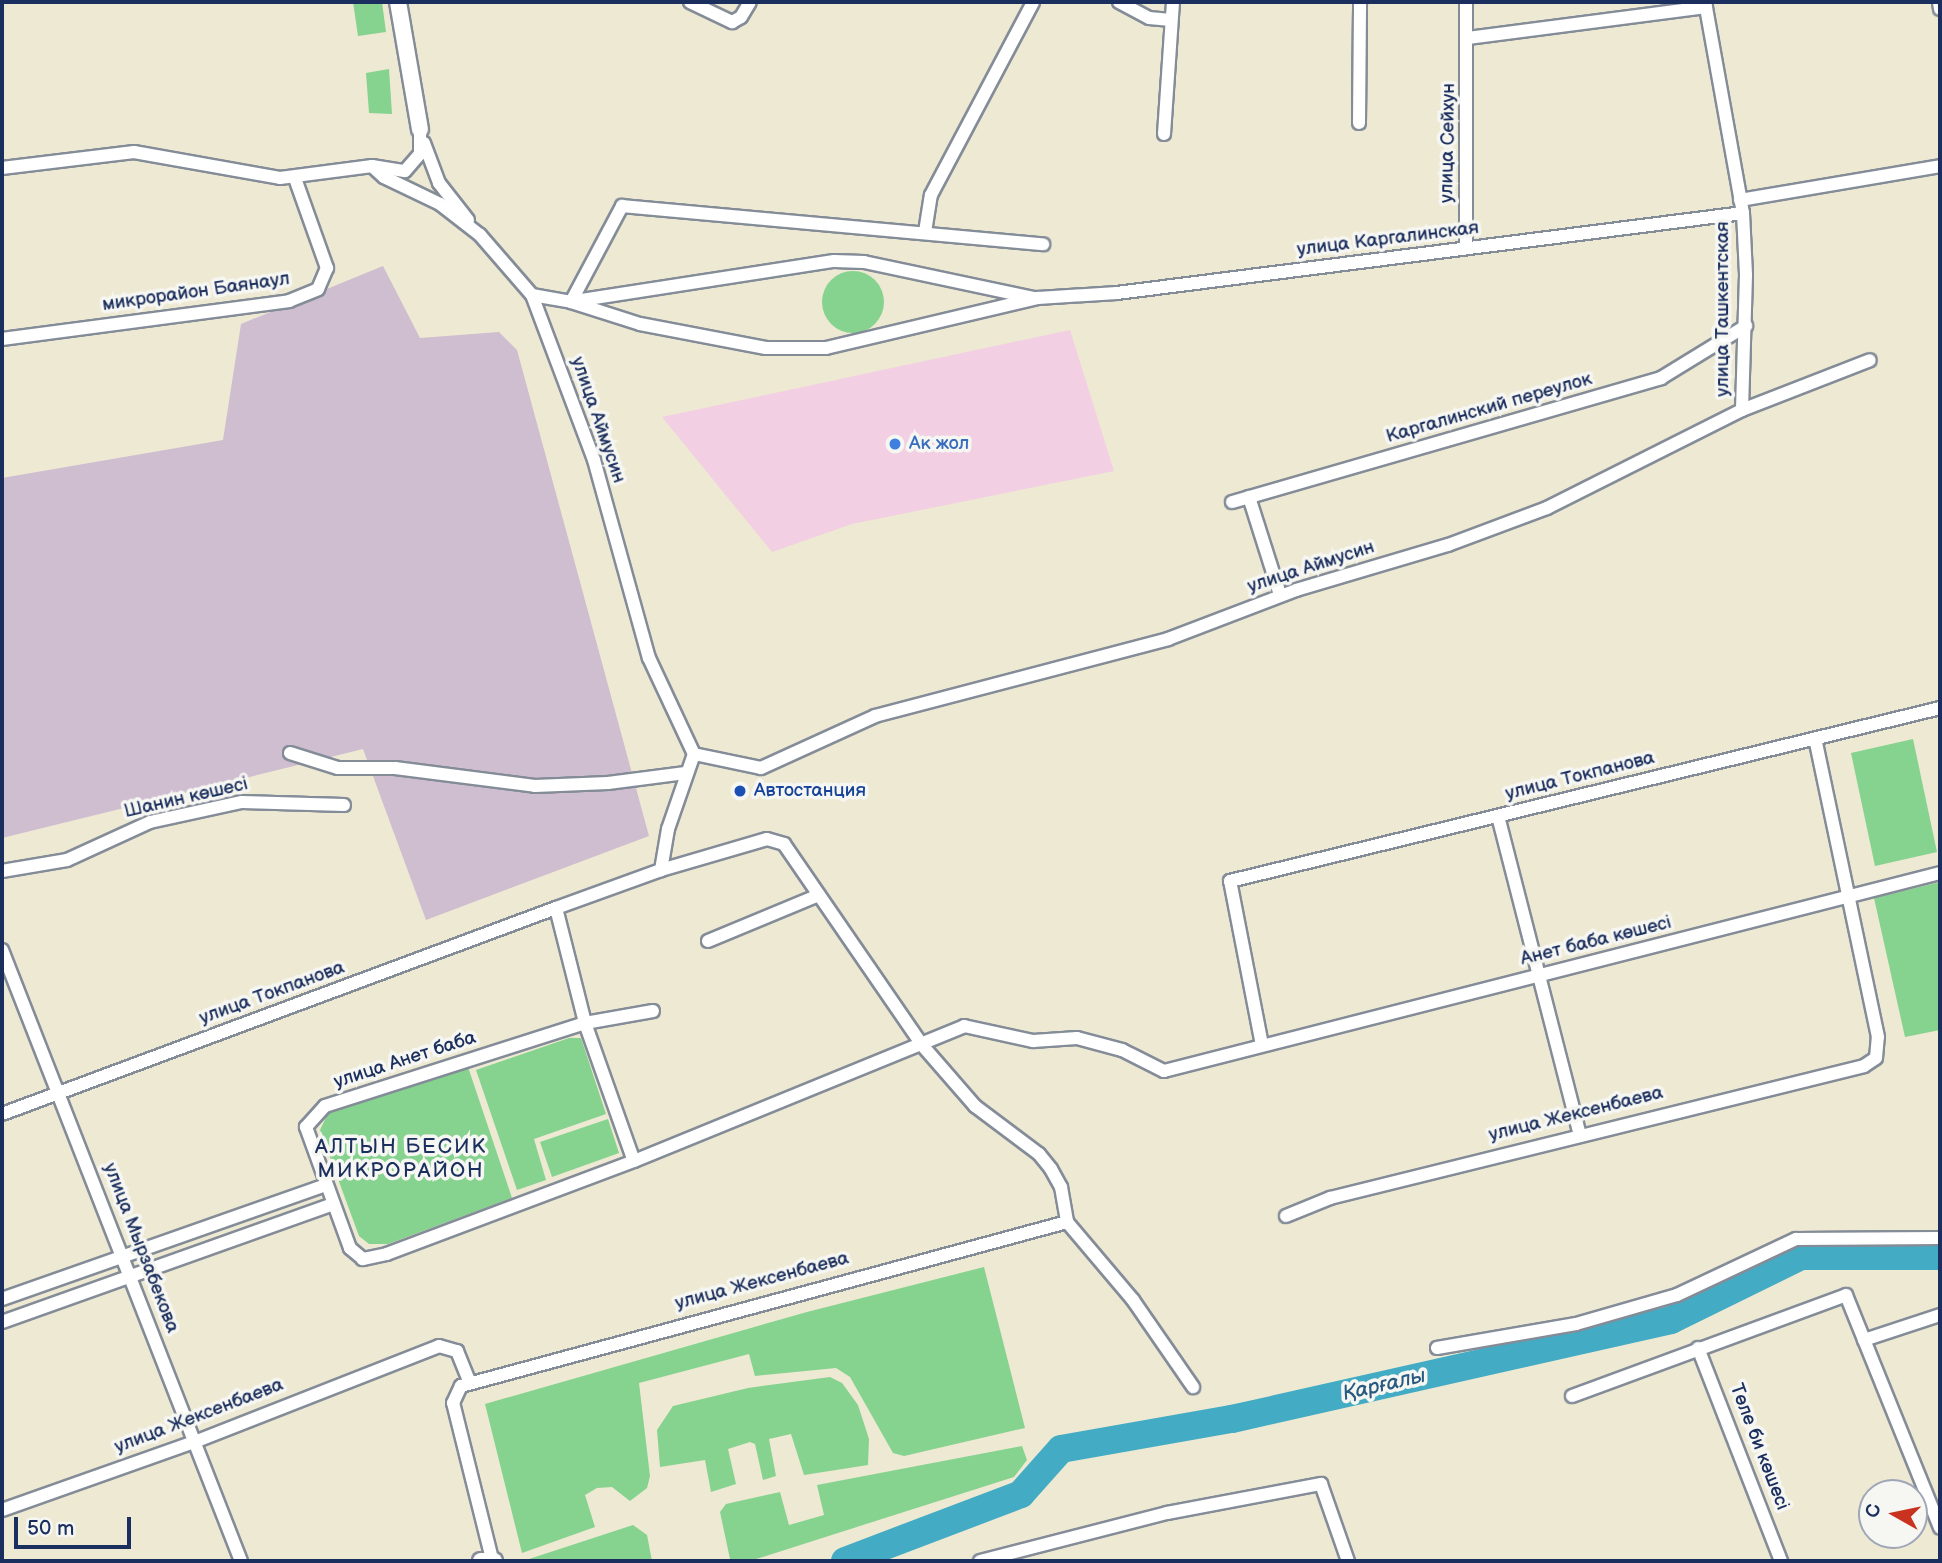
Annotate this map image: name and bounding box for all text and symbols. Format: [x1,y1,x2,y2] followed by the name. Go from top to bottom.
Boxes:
[1436,83,1460,203] street label: улица Сейхун
[1296,217,1480,261] street label: улица Каргалинская
[1712,221,1734,397] street label: улица Ташкентская
[101,268,291,316] street label: микрорайон Баянаул
[566,354,630,486] street label: улица Аймусин
[1383,368,1595,448] street label: Каргалинский переулок
[909,433,969,455] place label: Ак жол
[887,436,903,452] marker: Ак жол
[1245,536,1377,598] street label: улица Аймусин
[1503,746,1657,806] street label: улица Токпанова
[122,773,250,823] street label: Шанин көшесі
[754,780,866,802] place label: Автостанция
[732,783,748,799] marker: Автостанция
[1518,911,1674,971] street label: Анет баба көшесі
[196,956,348,1030] street label: улица Токпанова
[331,1026,479,1094] street label: улица Анет баба
[1487,1081,1665,1147] street label: улица Жексенбаева
[316,1134,486,1184] district label: АЛТЫН БЕСИК МИКРОРАЙОН
[98,1160,184,1336] street label: улица Мырзабекова
[673,1247,851,1315] street label: улица Жексенбаева
[1340,1363,1428,1407] water label: Қарғалы
[111,1373,287,1459] street label: улица Жексенбаева
[1724,1381,1794,1513] street label: Төле би көшесі
[1858,1479,1928,1549] north arrow
[1861,1503,1886,1519] text: С
[18,1504,135,1548] scale bar
[27,1516,74,1541] text: 50 m

